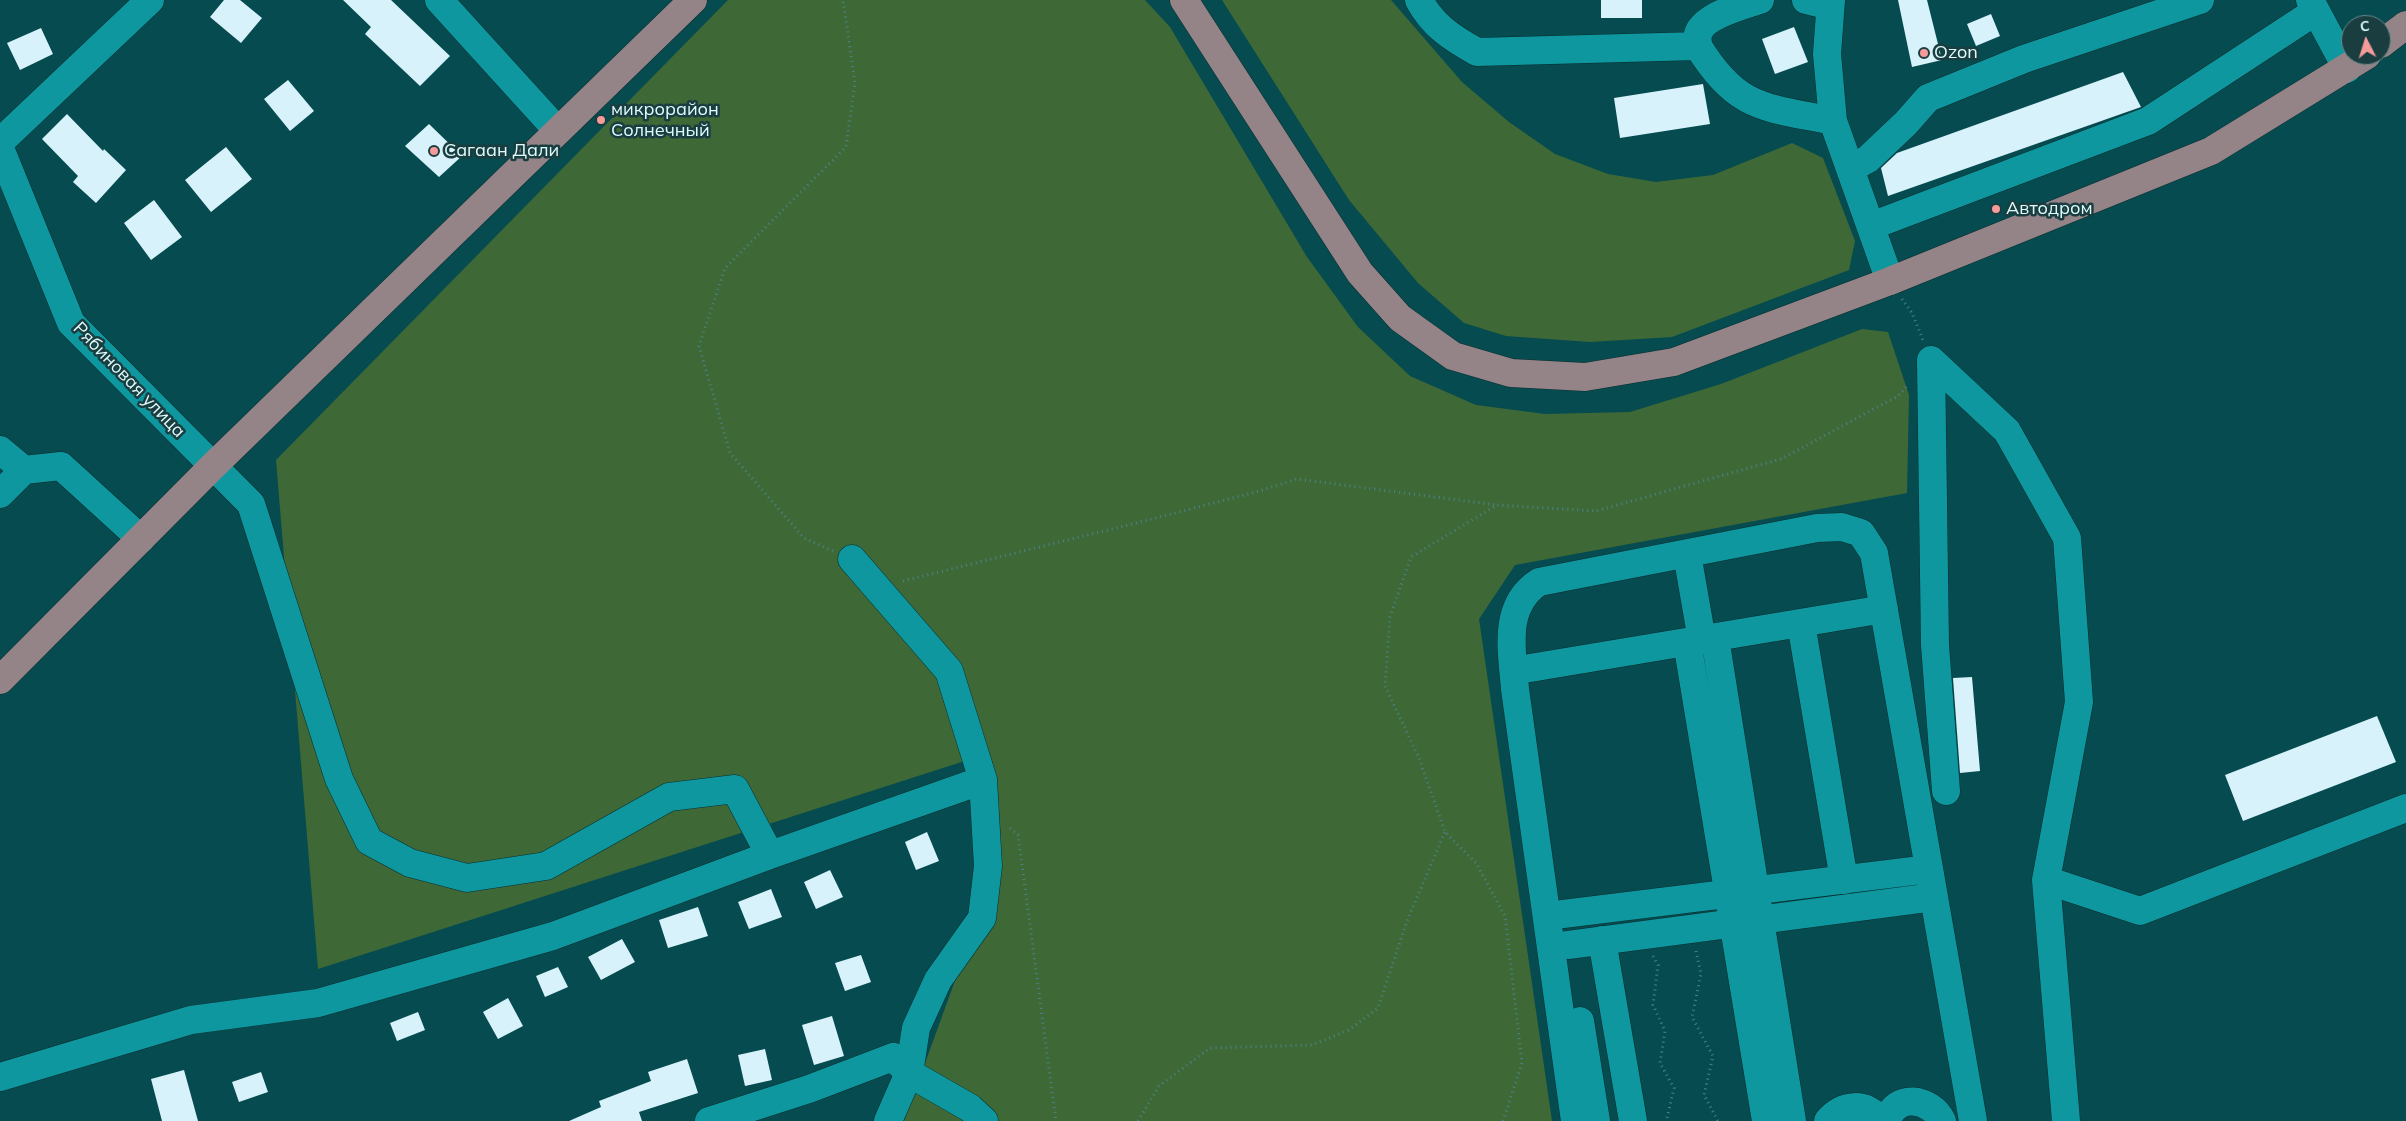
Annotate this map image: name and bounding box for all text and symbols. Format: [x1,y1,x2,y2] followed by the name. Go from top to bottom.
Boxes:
[2341,15,2391,65] north arrow
[2359,17,2370,35] text: С
[1934,42,1978,64] place label: Ozon
[1918,47,1930,59] marker: Ozon
[611,99,719,142] place label: микрорайон Солнечный
[595,114,607,126] marker: микрорайон Солнечный
[444,140,559,162] place label: Сагаан Дали
[428,145,440,157] marker: Сагаан Дали
[2006,198,2093,220] place label: Автодром
[1990,203,2002,215] marker: Автодром
[68,318,190,442] street label: Рябиновая улица

